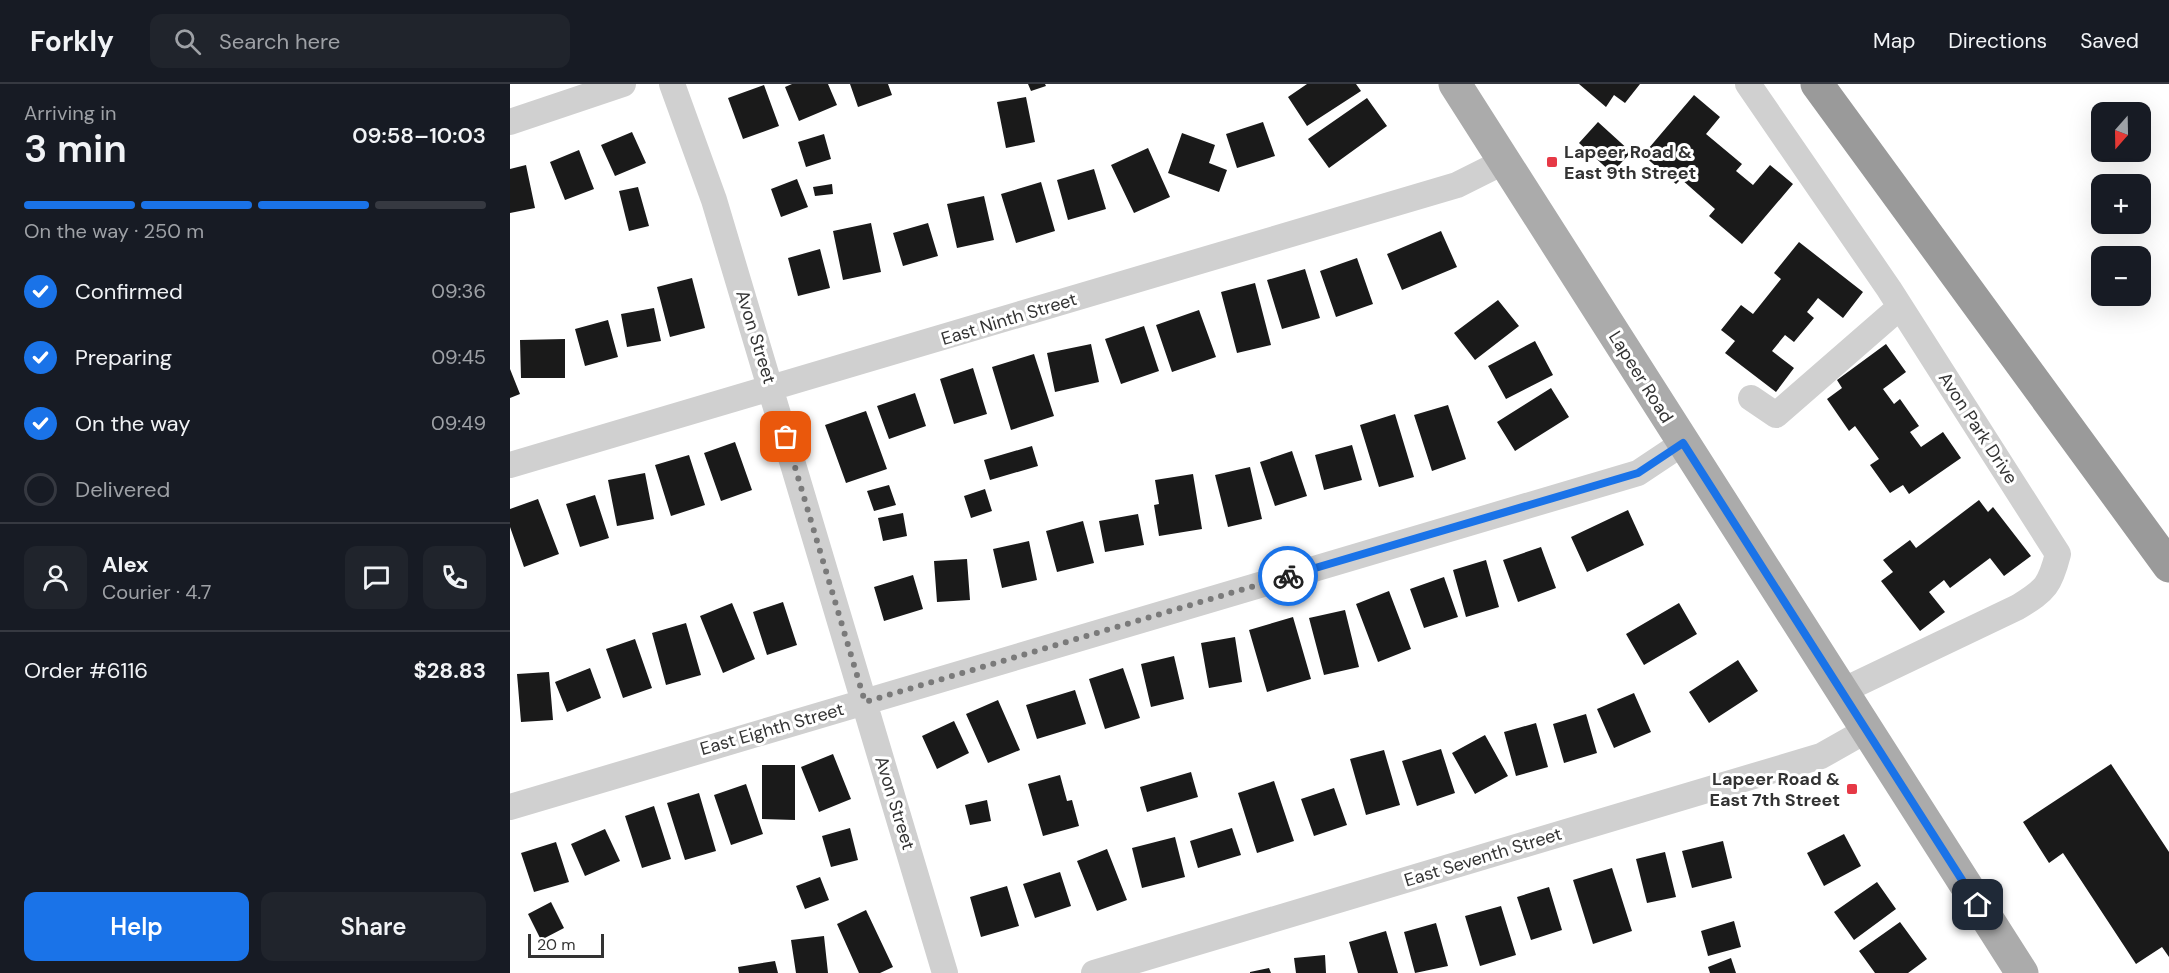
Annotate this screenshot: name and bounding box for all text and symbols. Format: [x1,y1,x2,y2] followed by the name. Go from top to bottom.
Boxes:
[150,14,570,68] search box
[30,23,114,60] text: Forkly
[171,25,204,58] icon: search
[219,27,340,56] text: Search here
[1873,27,1915,55] text: Map
[1948,27,2047,55] text: Directions
[2080,27,2139,55] text: Saved
[24,100,116,126] text: Arriving in
[2091,102,2151,162] north arrow
[2091,102,2151,306] map controls
[352,121,486,150] text: 09:58–10:03
[24,123,127,174] text: 3 min
[1564,140,1696,185] place label: Lapeer Road & East 9th Street
[1545,155,1559,169] marker: Lapeer Road & East 9th Street
[2091,174,2151,234] button: +
[24,218,204,244] text: On the way · 250 m
[2091,246,2151,306] button: −
[24,275,57,308] icon: check
[75,277,183,306] text: Confirmed
[431,278,486,304] text: 09:36
[730,287,782,387] street label: Avon Street
[938,287,1080,351] street label: East Ninth Street
[1603,326,1679,428] street label: Lapeer Road
[24,341,57,374] icon: check
[75,343,172,372] text: Preparing
[431,344,486,370] text: 09:45
[1933,367,2023,489] street label: Avon Park Drive
[24,407,57,440] icon: check
[75,409,190,438] text: On the way
[431,410,486,436] text: 09:49
[760,411,811,462] pin
[769,420,802,453] icon: bag
[75,475,170,504] text: Delivered
[24,546,87,609] button: person
[345,546,408,609] button: chat
[423,546,486,609] button: phone
[1258,546,1318,606] courier
[102,550,149,579] text: Alex
[1272,560,1305,593] icon: bike
[102,579,211,605] text: Courier · 4.7
[24,656,148,685] text: Order #6116
[414,656,486,685] text: $28.83
[697,697,847,761] street label: East Eighth Street
[869,753,921,853] street label: Avon Street
[1710,767,1840,812] place label: Lapeer Road & East 7th Street
[1845,782,1859,796] marker: Lapeer Road & East 7th Street
[1401,822,1565,892] street label: East Seventh Street
[1952,879,2003,930] pin
[1961,888,1994,921] icon: home
[24,892,249,961] button: Help
[261,892,486,961] button: Share
[528,931,604,958] scale bar
[537,934,576,955] text: 20 m

